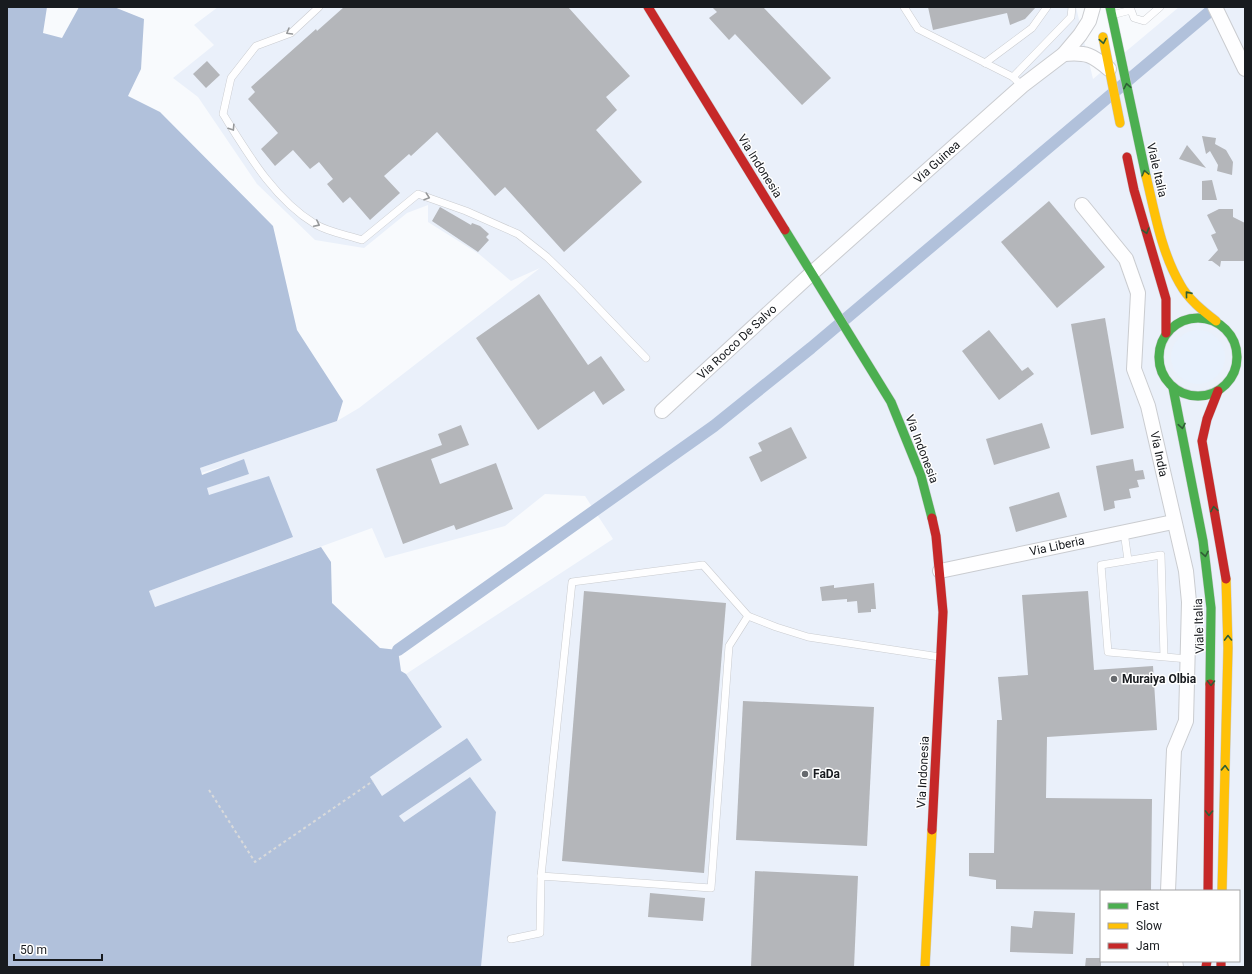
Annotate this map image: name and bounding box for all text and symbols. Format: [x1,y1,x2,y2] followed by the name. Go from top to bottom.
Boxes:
[286,27,293,35] one-way arrow
[1099,38,1107,44] one-way arrow
[1123,83,1131,89] one-way arrow
[227,124,234,131] one-way arrow
[735,132,785,200] street label: Via Indonesia
[911,138,963,186] street label: Via Guinea
[1144,141,1170,199] street label: Viale Italia
[1141,170,1150,177] one-way arrow
[423,192,430,201] one-way arrow
[313,219,320,226] one-way arrow
[1141,227,1150,234] one-way arrow
[1185,292,1192,299] one-way arrow
[695,302,780,382] street label: Via Rocco De Salvo
[903,413,941,485] street label: Via Indonesia
[1177,423,1185,429] one-way arrow
[1147,430,1171,478] street label: Via India
[1210,506,1219,512] one-way arrow
[1028,533,1086,559] street label: Via Liberia
[1200,551,1209,557] one-way arrow
[1191,598,1207,654] street label: Viale Italia
[1224,635,1232,641] one-way arrow
[1122,672,1197,686] place label: Muraiya Olbia
[1109,674,1119,684] marker: Muraiya Olbia
[1207,680,1215,686] one-way arrow
[914,736,932,808] street label: Via Indonesia
[1221,765,1229,771] one-way arrow
[813,767,841,781] place label: FaDa
[800,769,810,779] marker: FaDa
[1205,810,1213,816] one-way arrow
[1100,890,1240,962] legend
[1136,899,1159,913] text: Fast
[1136,919,1162,933] text: Slow
[14,936,102,962] scale bar
[1136,939,1160,953] text: Jam
[20,943,47,957] text: 50 m

